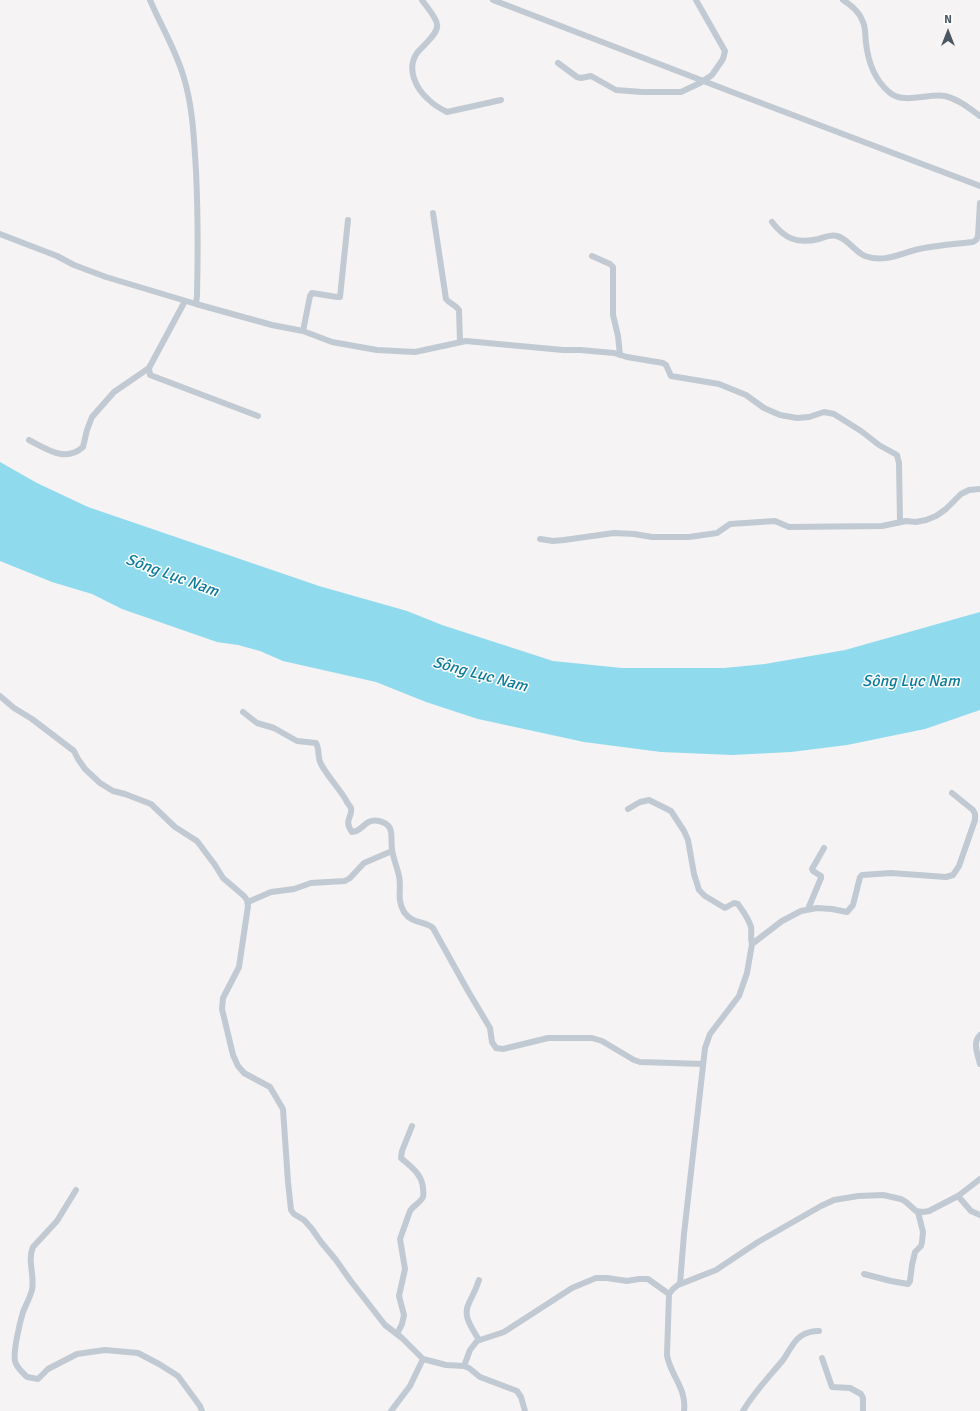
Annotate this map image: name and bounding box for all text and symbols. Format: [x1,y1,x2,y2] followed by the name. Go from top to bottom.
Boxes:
[928,12,968,52] north arrow
[944,13,952,26] text: N
[123,550,221,602] water label: Sông Lục Nam
[430,653,530,697] water label: Sông Lục Nam
[862,672,960,692] water label: Sông Lục Nam

